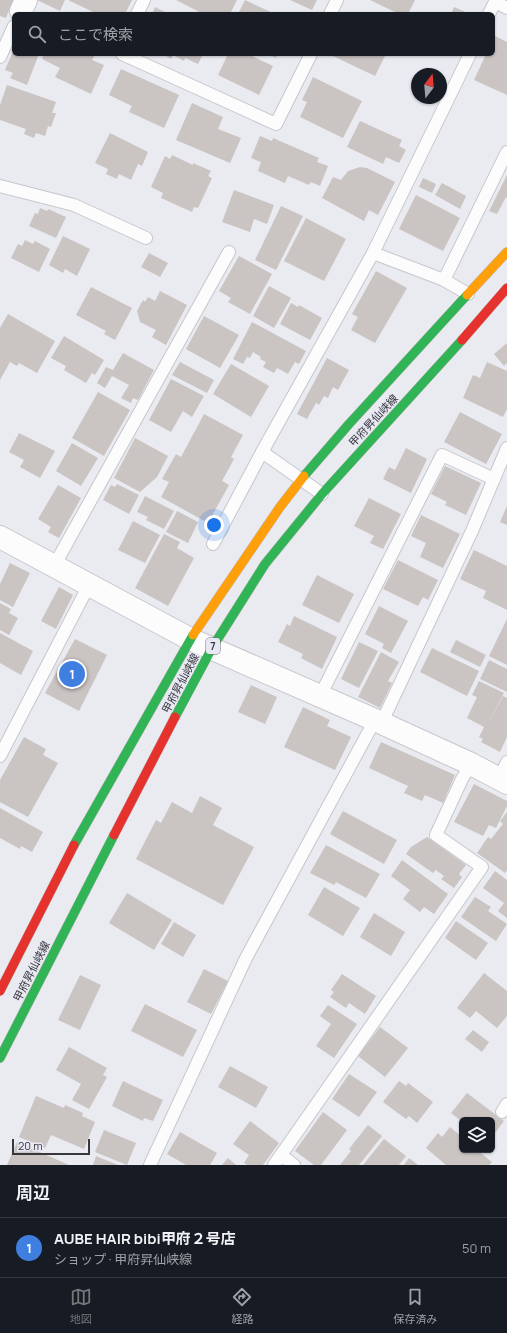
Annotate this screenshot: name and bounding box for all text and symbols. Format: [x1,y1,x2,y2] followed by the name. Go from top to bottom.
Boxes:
[12,12,495,56] search box
[26,23,48,45] icon: search
[58,24,133,45] text: ここで検索
[411,68,447,104] north arrow
[345,391,401,449] street label: 甲府昇仙峡線
[204,515,224,535] your location
[206,638,220,654] road number: 7
[158,650,202,716] street label: 甲府昇仙峡線
[59,659,85,689] pin: 1
[9,938,53,1004] street label: 甲府昇仙峡線
[459,1117,495,1153] map controls
[459,1117,495,1153] button: layers
[12,1137,90,1156] scale bar
[18,1138,43,1153] text: 20 m
[16,1181,50,1204] text: 周辺
[54,1228,236,1249] text: AUBE HAIR bibi甲府２号店
[26,1239,32,1257] text: 1
[462,1239,491,1257] text: 50 m
[54,1250,192,1268] text: ショップ · 甲府昇仙峡線
[70,1286,92,1326] tab: 地図
[231,1286,253,1326] tab: 経路
[393,1286,437,1326] tab: 保存済み

